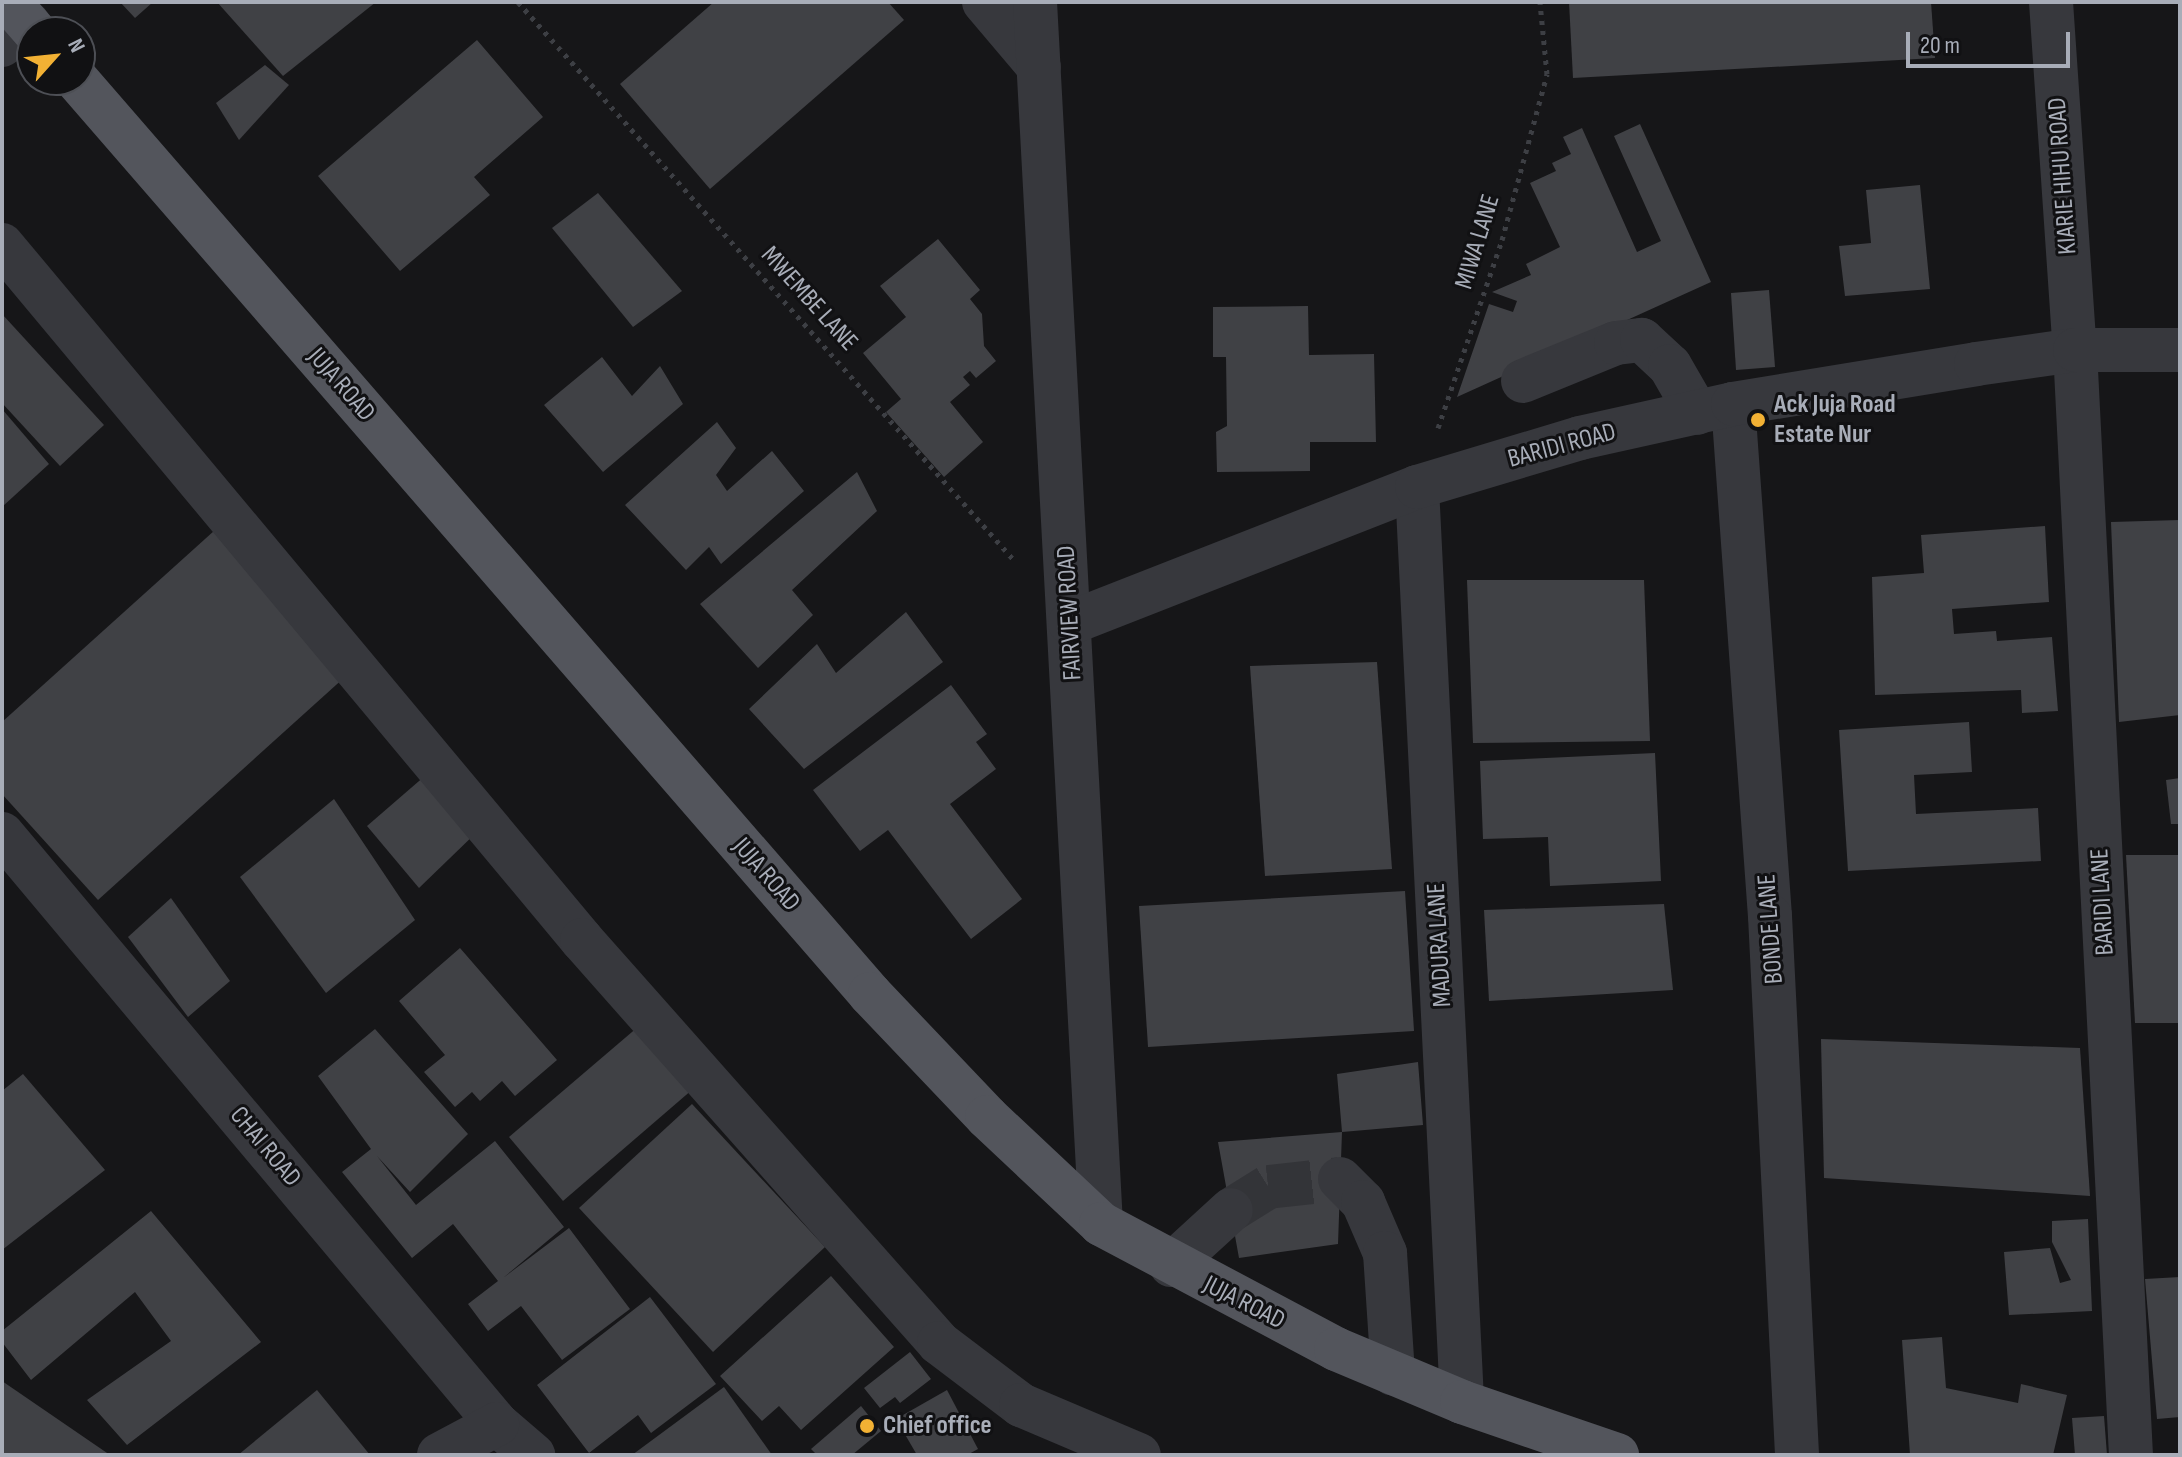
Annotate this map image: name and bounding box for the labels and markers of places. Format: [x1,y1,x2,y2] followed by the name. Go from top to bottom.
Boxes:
[1774,389,1895,450] place label: Ack Juja Road Estate Nur
[1749,411,1767,429] marker: Ack Juja Road Estate Nur
[883,1410,992,1442] place label: Chief office
[858,1417,876,1435] marker: Chief office

